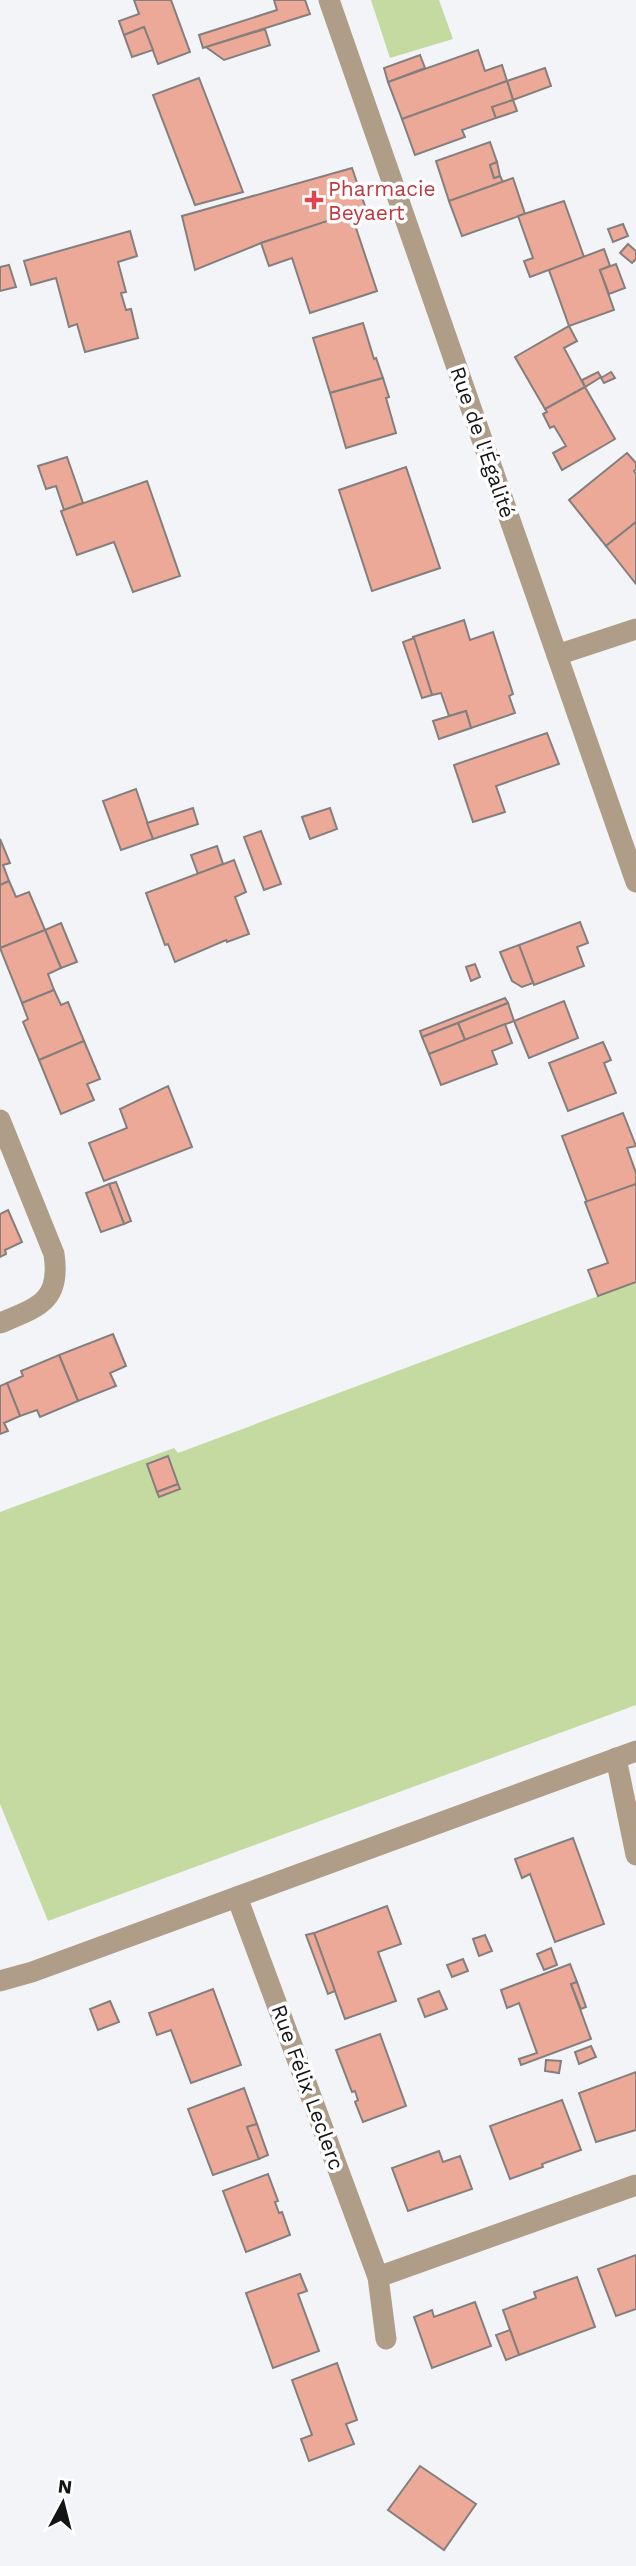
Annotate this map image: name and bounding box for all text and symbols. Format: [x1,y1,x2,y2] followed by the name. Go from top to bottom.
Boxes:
[328,176,436,225] place label: Pharmacie Beyaert
[306,192,322,208] marker: Pharmacie Beyaert
[445,363,521,521] street label: Rue de l'Égalité
[266,2001,350,2173] street label: Rue Félix Leclerc
[28,2468,98,2538] north arrow
[57,2474,73,2499] text: N

